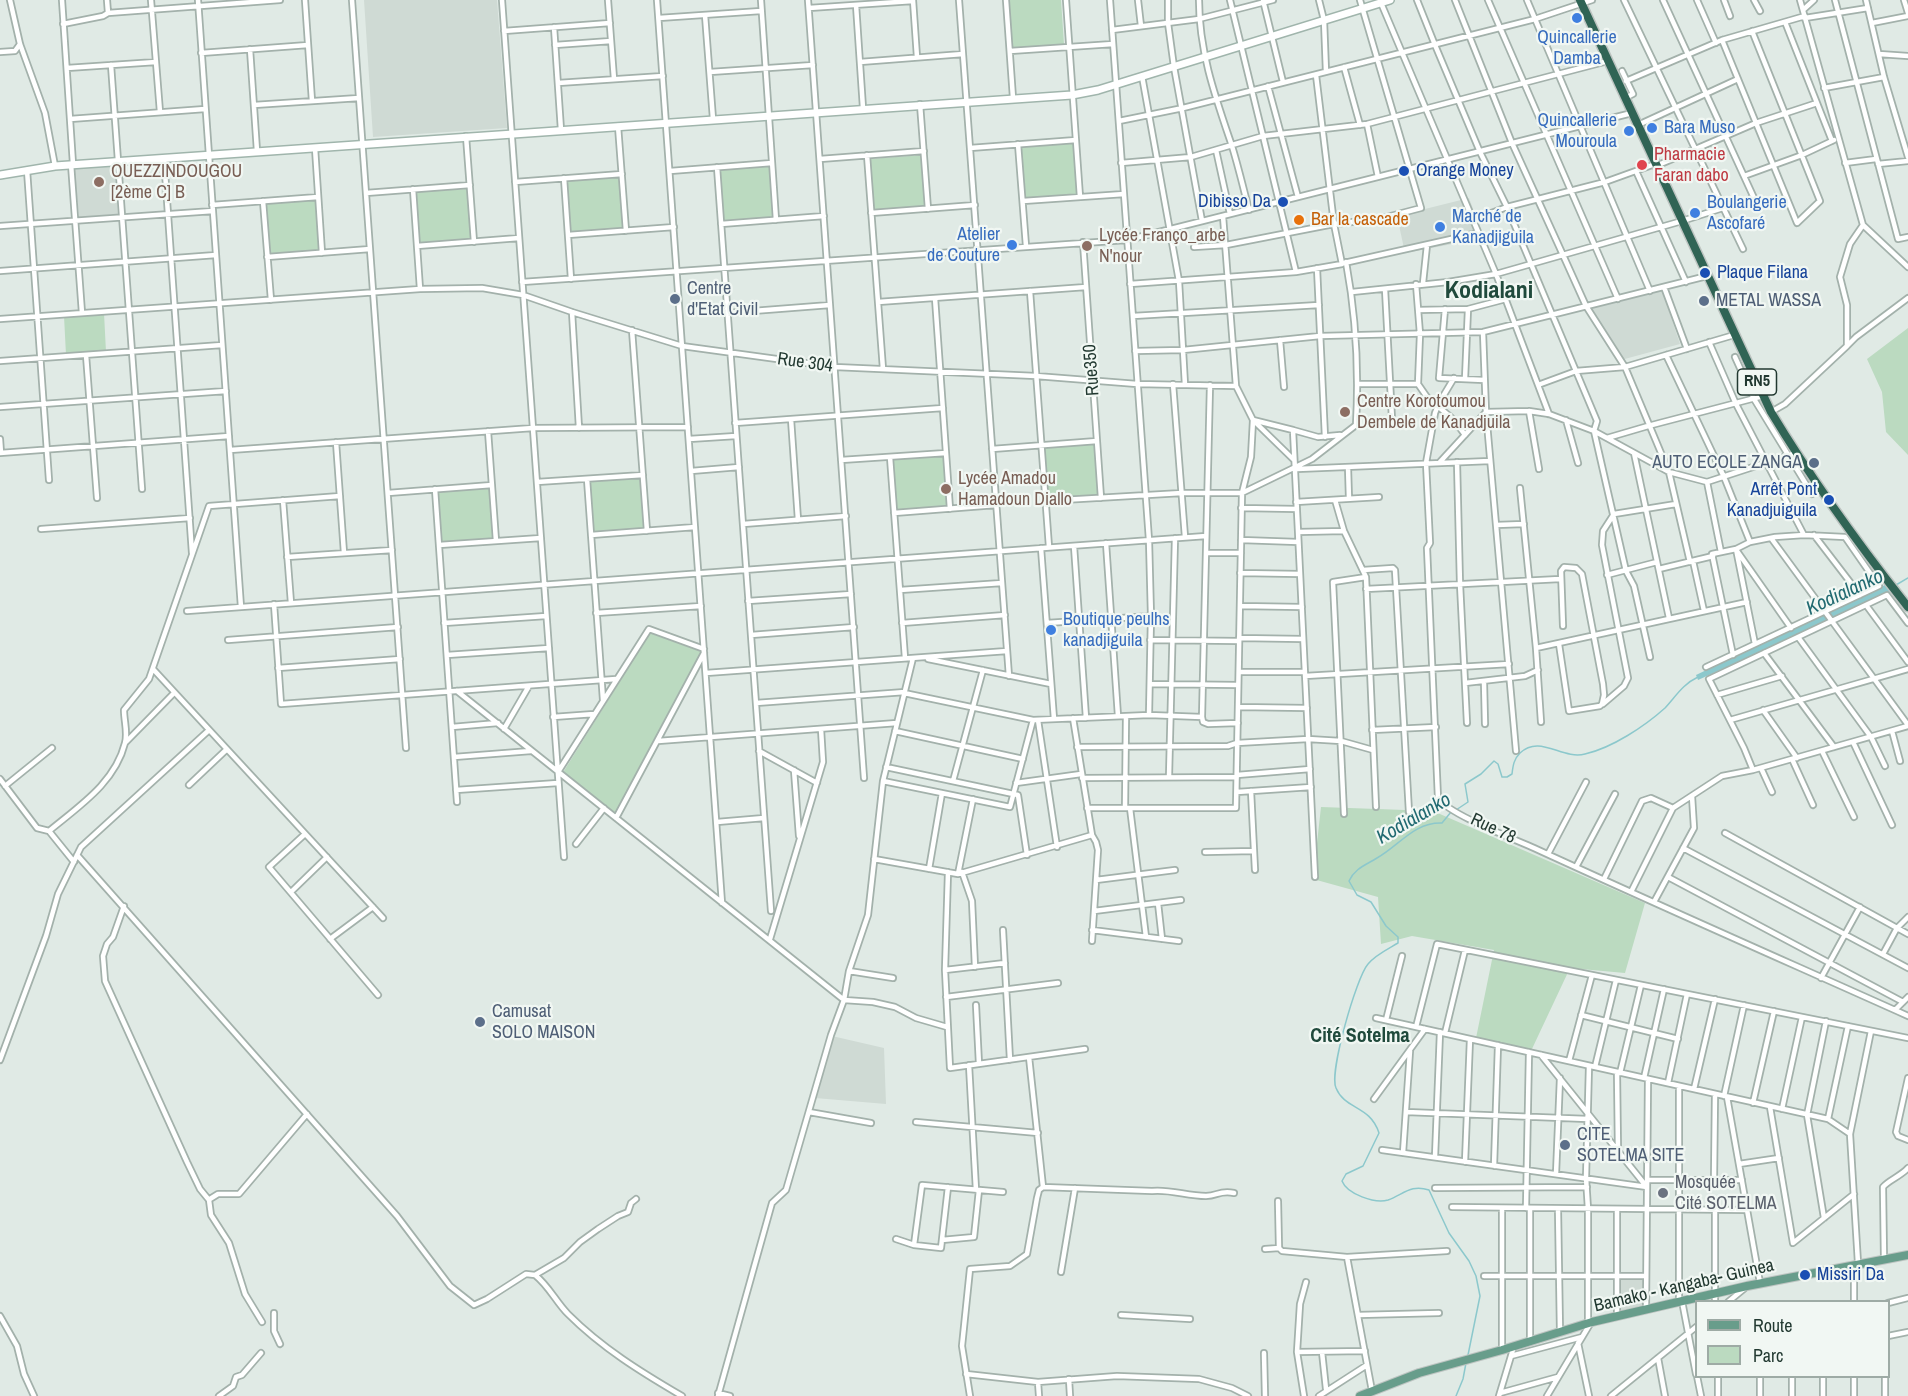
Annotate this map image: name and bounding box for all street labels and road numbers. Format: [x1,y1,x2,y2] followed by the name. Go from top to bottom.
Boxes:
[1079,343,1105,397] street label: Rue350
[776,348,834,378] street label: Rue 304
[1738,369,1776,395] road number: RN5
[1467,809,1519,849] street label: Rue 78
[1592,1255,1776,1317] street label: Bamako - Kangaba- Guinea

